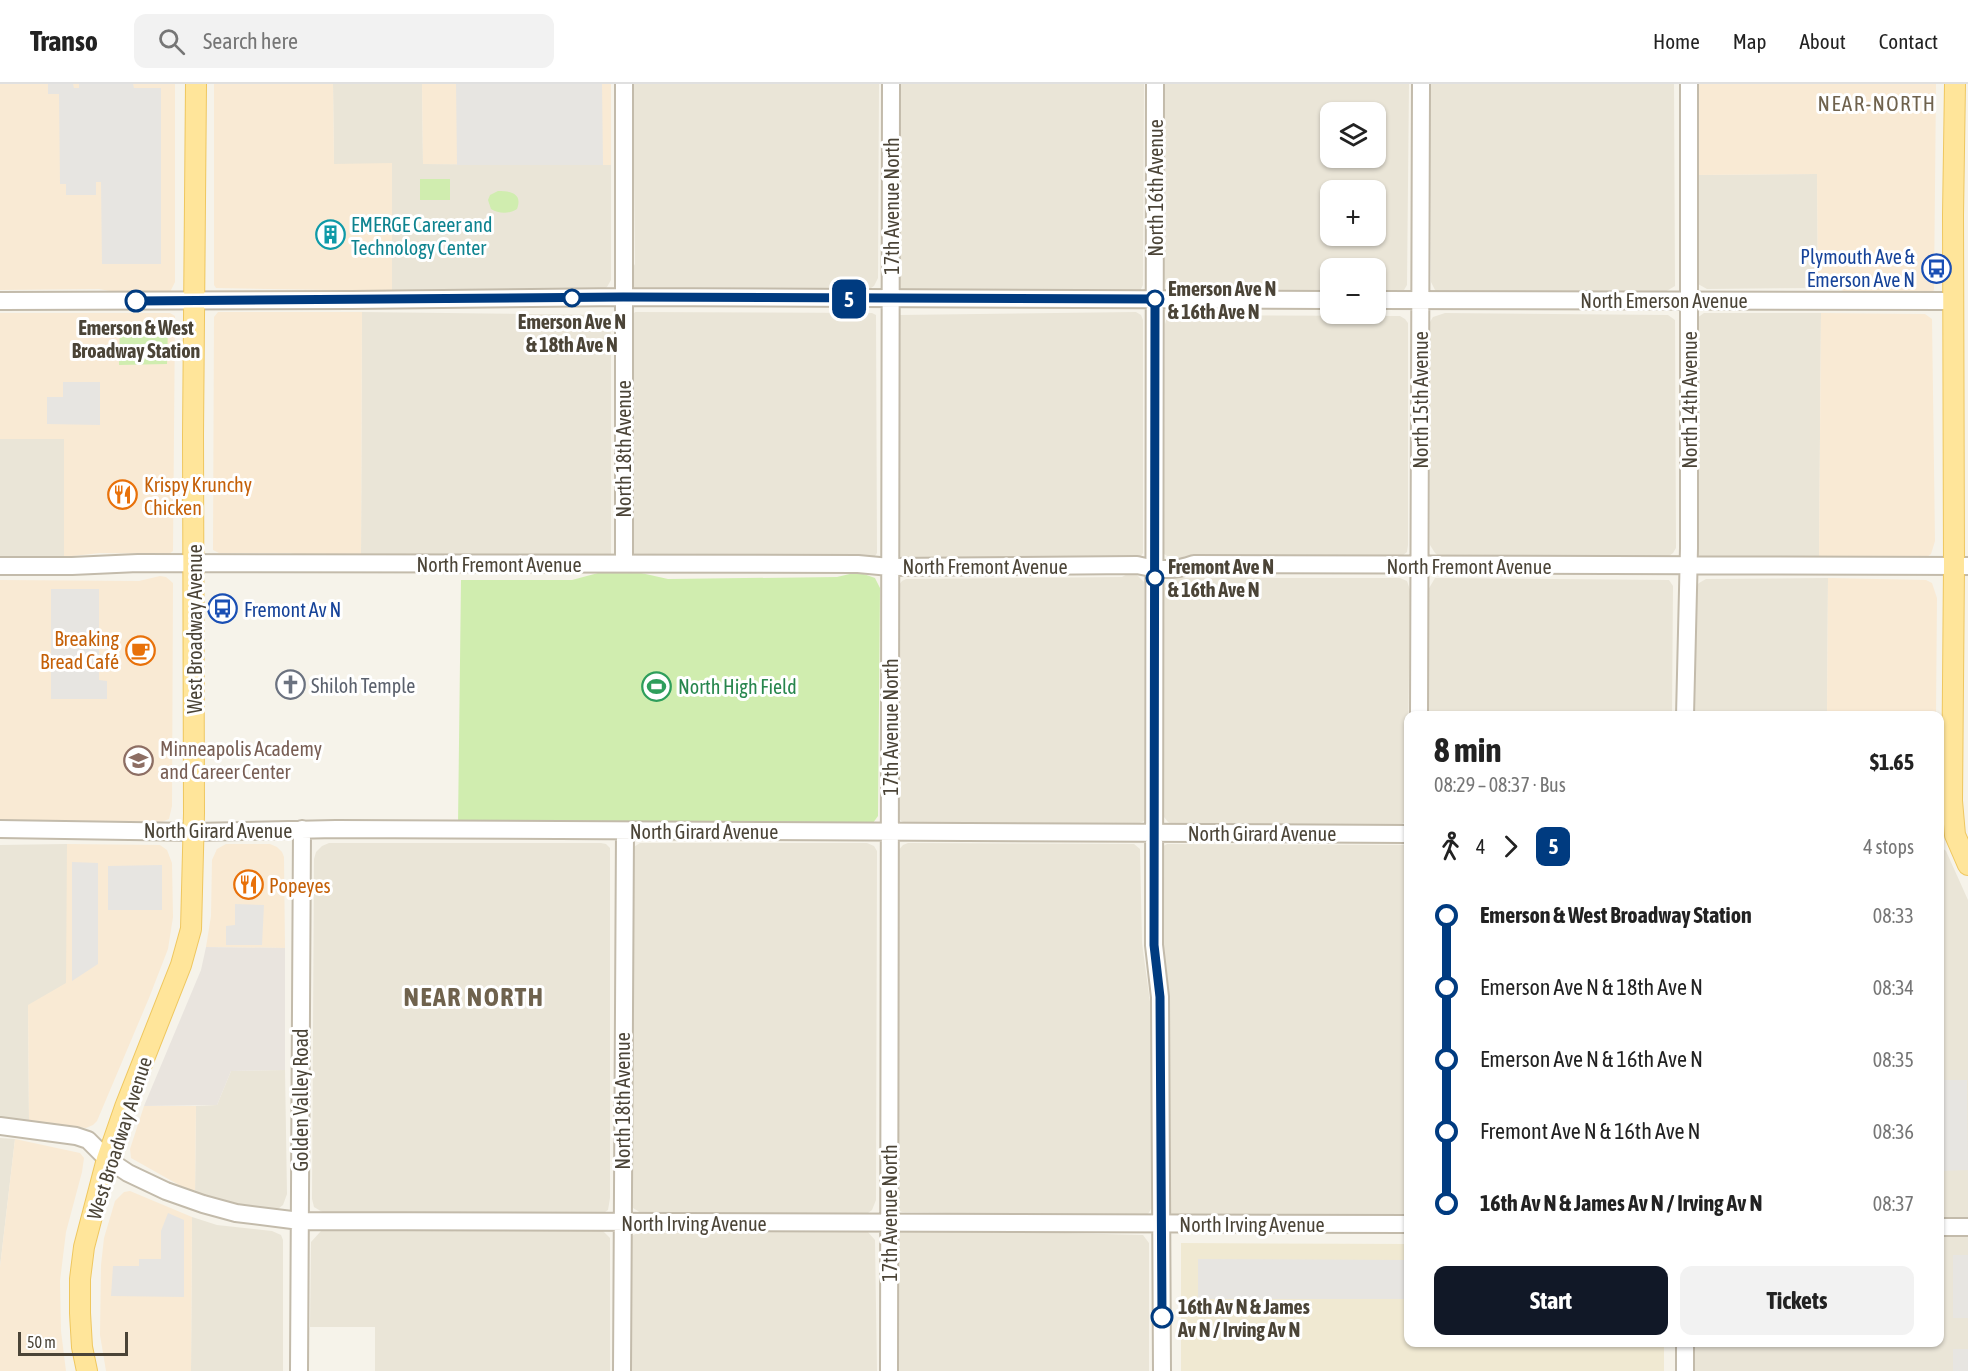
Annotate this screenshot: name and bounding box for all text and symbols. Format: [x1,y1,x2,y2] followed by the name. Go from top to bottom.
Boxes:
[134,14,554,68] search box
[30,25,98,57] text: Transo
[155,25,188,58] icon: search
[203,28,298,54] text: Search here
[1653,29,1700,53] text: Home
[1733,29,1767,53] text: Map
[1800,29,1846,53] text: About
[1879,29,1938,53] text: Contact
[1818,91,1936,115] district label: NEAR-NORTH
[1320,102,1386,324] map controls
[1320,102,1386,168] button: layers
[1144,119,1167,257] street label: North 16th Avenue
[880,137,903,275] street label: 17th Avenue North
[1320,180,1386,246] button: +
[351,213,492,259] place label: EMERGE Career and Technology Center
[314,219,346,251] building icon: EMERGE Career and Technology Center
[1800,245,1916,291] place label: Plymouth Ave & Emerson Ave N
[1920,252,1952,284] bus stop icon: Plymouth Ave & Emerson Ave N
[1320,258,1386,324] button: −
[1168,277,1276,323] place label: Emerson Ave N & 16th Ave N
[830,280,868,318] line badge: 5
[844,287,854,311] text: 5
[563,289,581,307] marker: Emerson Ave N & 18th Ave N
[1580,289,1748,312] street label: North Emerson Avenue
[125,290,147,312] marker: Emerson & West Broadway Station
[1146,290,1164,308] marker: Emerson Ave N & 16th Ave N
[518,310,626,356] place label: Emerson Ave N & 18th Ave N
[72,316,200,362] place label: Emerson & West Broadway Station
[1409,331,1432,469] street label: North 15th Avenue
[1678,331,1701,469] street label: North 14th Avenue
[612,380,635,518] street label: North 18th Avenue
[144,473,252,519] place label: Krispy Krunchy Chicken
[107,479,139,511] restaurant icon: Krispy Krunchy Chicken
[183,544,206,714] street label: West Broadway Avenue
[416,553,582,576] street label: North Fremont Avenue
[902,555,1068,578] street label: North Fremont Avenue
[1168,555,1274,601] place label: Fremont Ave N & 16th Ave N
[1386,555,1552,578] street label: North Fremont Avenue
[1146,569,1164,587] marker: Fremont Ave N & 16th Ave N
[207,593,239,625] bus stop icon: Fremont Av N
[244,598,341,621] place label: Fremont Av N
[40,627,119,673] place label: Breaking Bread Café
[124,634,156,666] cafe icon: Breaking Bread Café
[879,658,902,796] street label: 17th Avenue North
[274,669,306,701] church icon: Shiloh Temple
[641,670,673,702] sports icon: North High Field
[311,674,415,697] place label: Shiloh Temple
[678,675,797,698] place label: North High Field
[1434,731,1501,769] text: 8 min
[160,737,322,783] place label: Minneapolis Academy and Career Center
[123,744,155,776] school or university icon: Minneapolis Academy and Career Center
[1870,749,1914,775] text: $1.65
[1434,773,1566,796] text: 08:29 – 08:37 · Bus
[144,819,292,842] street label: North Girard Avenue
[630,820,778,843] street label: North Girard Avenue
[1188,822,1336,845] street label: North Girard Avenue
[1434,830,1467,863] icon: walk
[1494,830,1527,863] icon: forward
[1548,834,1558,858] text: 5
[1476,835,1485,858] text: 4
[1863,835,1914,858] text: 4 stops
[232,869,264,901] restaurant icon: Popeyes
[269,874,331,897] place label: Popeyes
[1480,902,1752,928] text: Emerson & West Broadway Station
[1873,904,1914,927] text: 08:33
[1480,974,1703,1000] text: Emerson Ave N & 18th Ave N
[1873,976,1914,999] text: 08:34
[404,982,544,1012] district label: NEAR NORTH
[289,1028,312,1172] street label: Golden Valley Road
[611,1032,634,1170] street label: North 18th Avenue
[1480,1046,1703,1072] text: Emerson Ave N & 16th Ave N
[1873,1048,1914,1071] text: 08:35
[82,1054,156,1222] street label: West Broadway Avenue
[1480,1118,1701,1144] text: Fremont Ave N & 16th Ave N
[1873,1120,1914,1143] text: 08:36
[878,1144,901,1282] street label: 17th Avenue North
[1480,1190,1762,1216] text: 16th Av N & James Av N / Irving Av N
[1873,1192,1914,1215] text: 08:37
[621,1212,767,1235] street label: North Irving Avenue
[1179,1213,1325,1236] street label: North Irving Avenue
[1434,1266,1668,1335] button: Start
[1680,1266,1914,1335] button: Tickets
[1177,1295,1310,1341] place label: 16th Av N & James Av N / Irving Av N
[1151,1306,1173,1328] marker: 16th Av N & James Av N / Irving Av N
[18,1329,128,1356] scale bar
[27,1333,56,1351] text: 50 m

